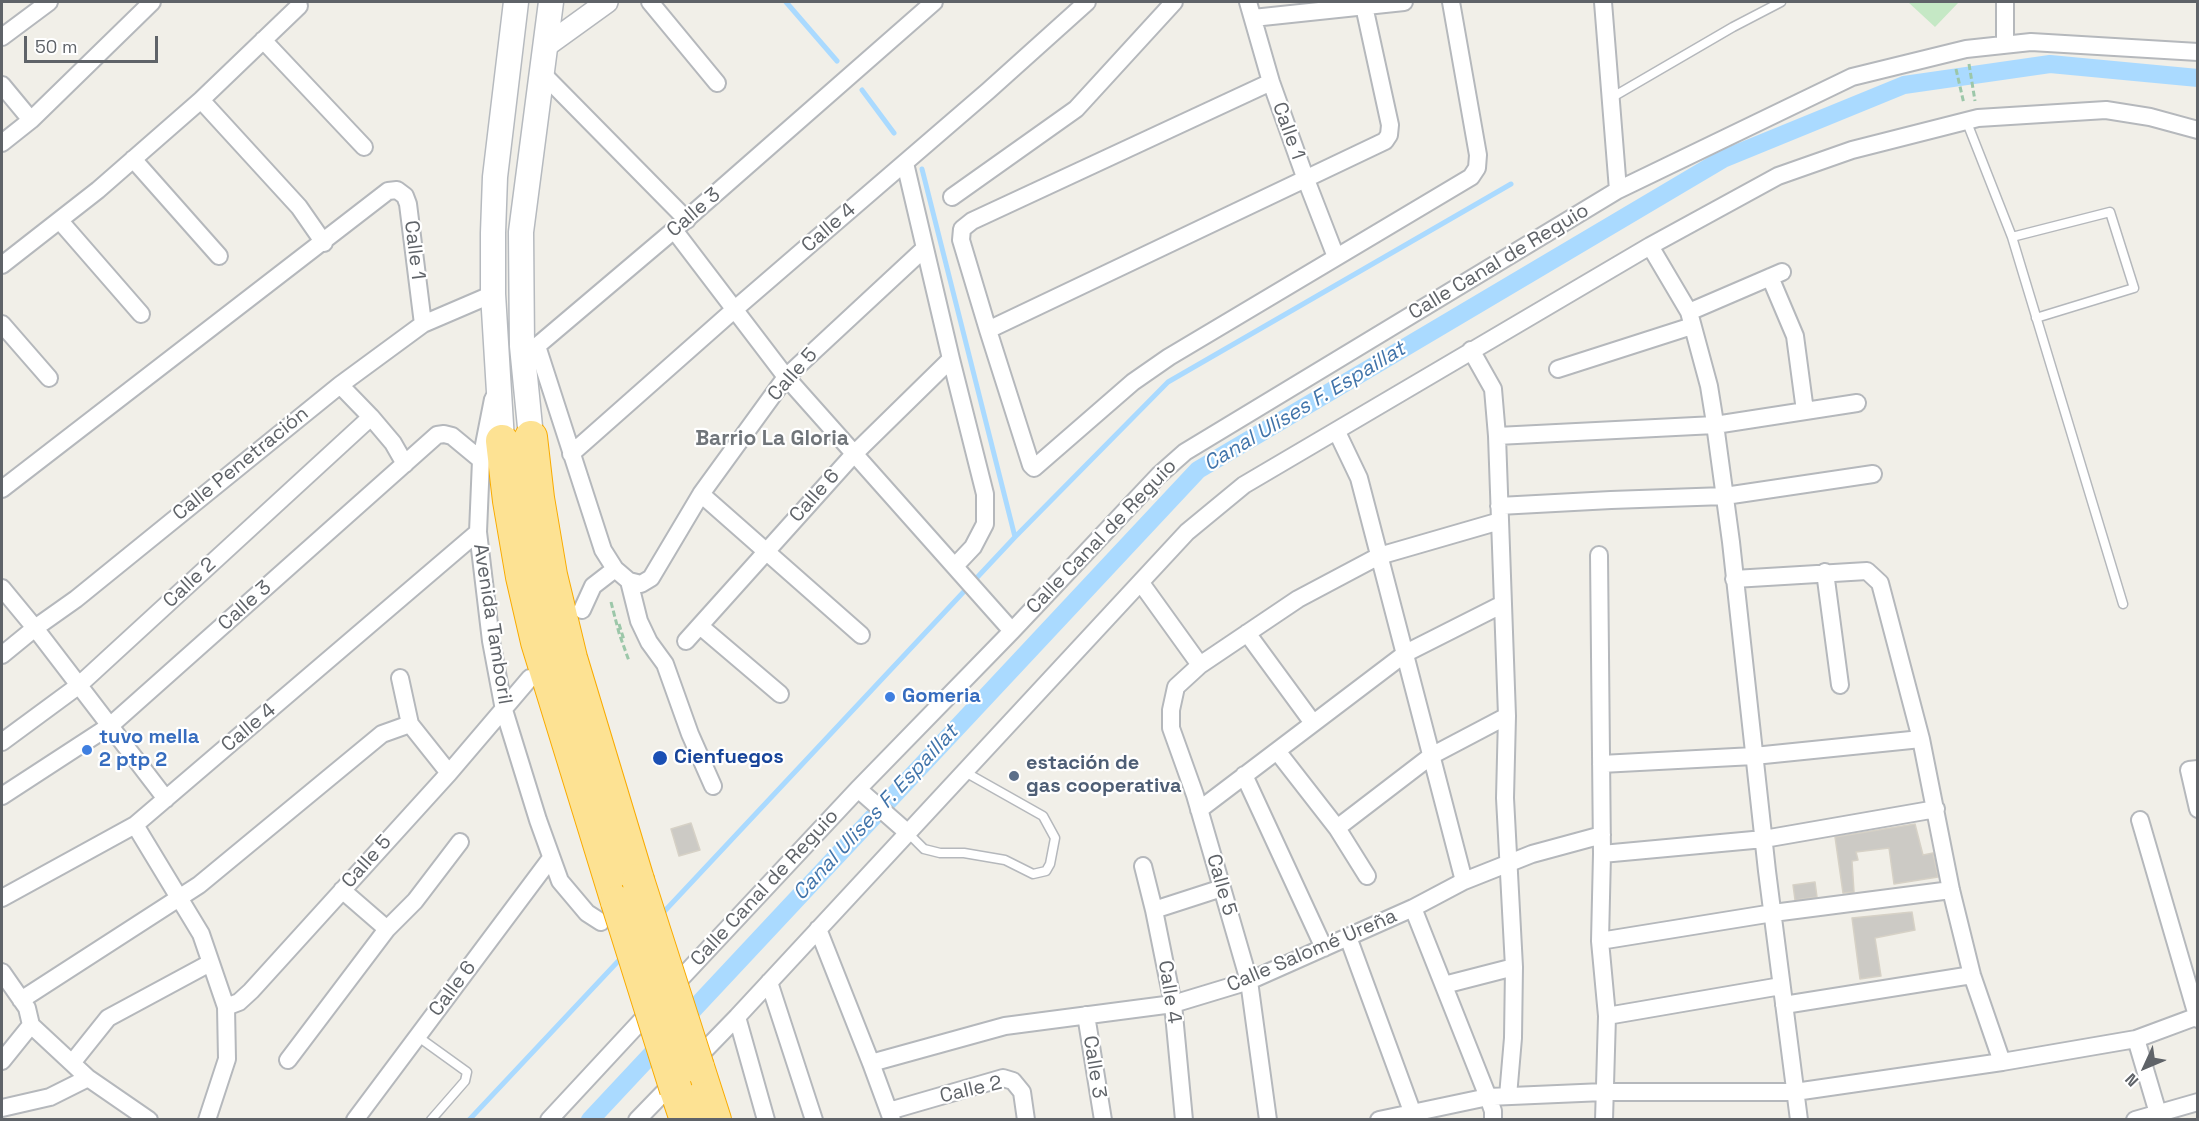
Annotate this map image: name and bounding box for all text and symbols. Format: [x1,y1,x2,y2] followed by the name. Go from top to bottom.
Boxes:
[27,24,160,62] scale bar
[35,35,77,58] text: 50 m
[1267,99,1309,163] street label: Calle 1
[662,183,726,243] street label: Calle 3
[797,198,861,258] street label: Calle 4
[1405,199,1593,325] street label: Calle Canal de Reguio
[398,219,430,281] street label: Calle 1
[1200,337,1410,477] water label: Canal Ulises F. Espaillat
[763,344,823,406] street label: Calle 5
[168,402,314,526] street label: Calle Penetración
[695,426,849,452] district label: Barrio La Gloria
[1022,455,1182,619] street label: Calle Canal de Reguio
[785,464,845,528] street label: Calle 6
[467,542,517,706] street label: Avenida Tamboril
[159,553,221,613] street label: Calle 2
[213,576,277,636] street label: Calle 3
[902,685,981,709] place label: Gomeria
[883,690,897,704] marker: Gomeria
[217,698,281,758] street label: Calle 4
[788,720,964,906] water label: Canal Ulises F. Espaillat
[99,726,199,773] place label: tuvo mella 2 ptp 2
[80,743,94,757] marker: tuvo mella 2 ptp 2
[674,746,784,770] place label: Cienfuegos
[651,749,669,767] marker: Cienfuegos
[1026,752,1182,799] place label: estación de gas cooperativa
[1007,769,1021,783] marker: estación de gas cooperativa
[686,805,844,971] street label: Calle Canal de Reguio
[337,831,397,893] street label: Calle 5
[1201,851,1241,919] street label: Calle 5
[1223,904,1401,998] street label: Calle Salomé Ureña
[424,956,482,1022] street label: Calle 6
[1152,959,1186,1025] street label: Calle 4
[1077,1034,1111,1100] street label: Calle 3
[2115,1037,2175,1097] north arrow
[2120,1069,2143,1091] text: N
[938,1071,1004,1109] street label: Calle 2

